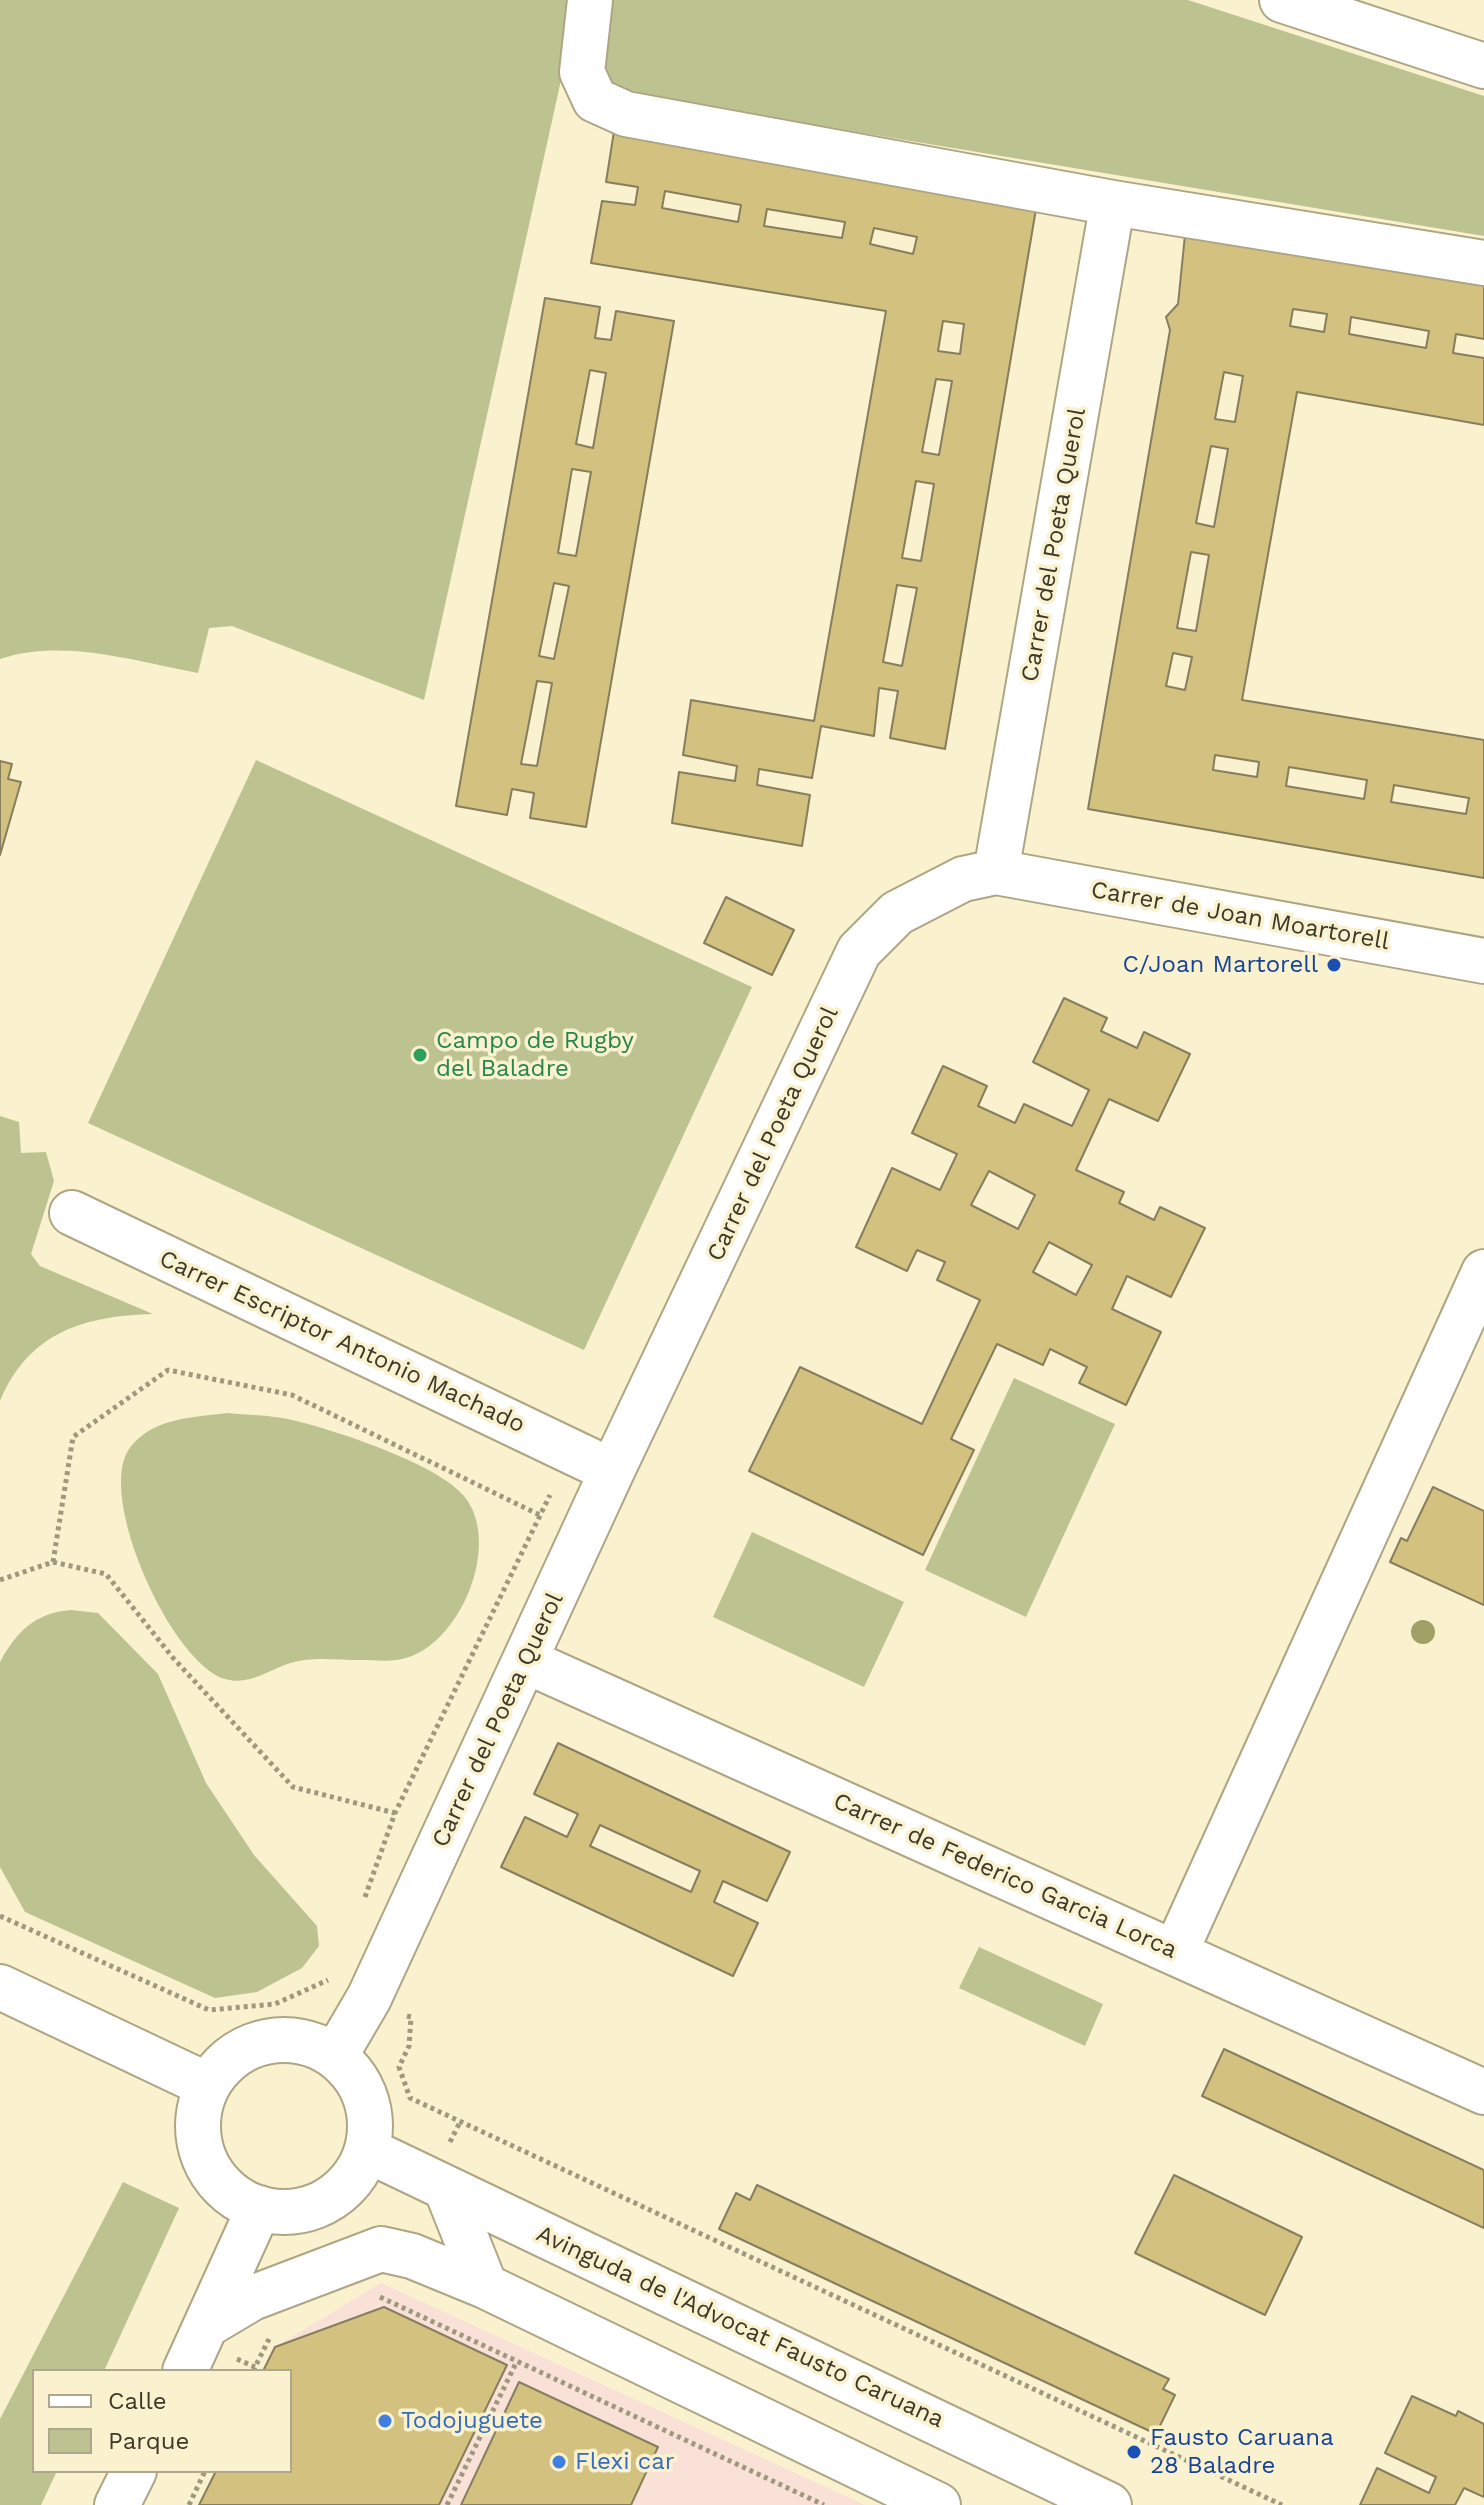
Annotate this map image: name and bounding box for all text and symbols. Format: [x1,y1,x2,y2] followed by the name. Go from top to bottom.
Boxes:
[1016,406,1092,684] street label: Carrer del Poeta Querol
[1089,876,1391,956] street label: Carrer de Joan Moartorell
[1123,951,1318,979] place label: C/Joan Martorell
[1325,956,1343,974] marker: C/Joan Martorell
[701,1002,845,1266] street label: Carrer del Poeta Querol
[436,1027,634,1083] place label: Campo de Rugby del Baladre
[411,1046,429,1064] marker: Campo de Rugby del Baladre
[155,1244,529,1440] street label: Carrer Escriptor Antonio Machado
[426,1588,570,1852] street label: Carrer del Poeta Querol
[829,1787,1181,1965] street label: Carrer de Federico Garcia Lorca
[532,2220,948,2434] street label: Avinguda de l'Advocat Fausto Caruana
[32,2369,292,2473] legend
[108,2387,167,2415] text: Calle
[401,2407,543,2435] place label: Todojuguete
[376,2412,394,2430] marker: Todojuguete
[1150,2424,1334,2480] place label: Fausto Caruana 28 Baladre
[108,2427,189,2455] text: Parque
[1125,2443,1143,2461] marker: Fausto Caruana 28 Baladre
[575,2448,675,2476] place label: Flexi car
[550,2453,568,2471] marker: Flexi car

